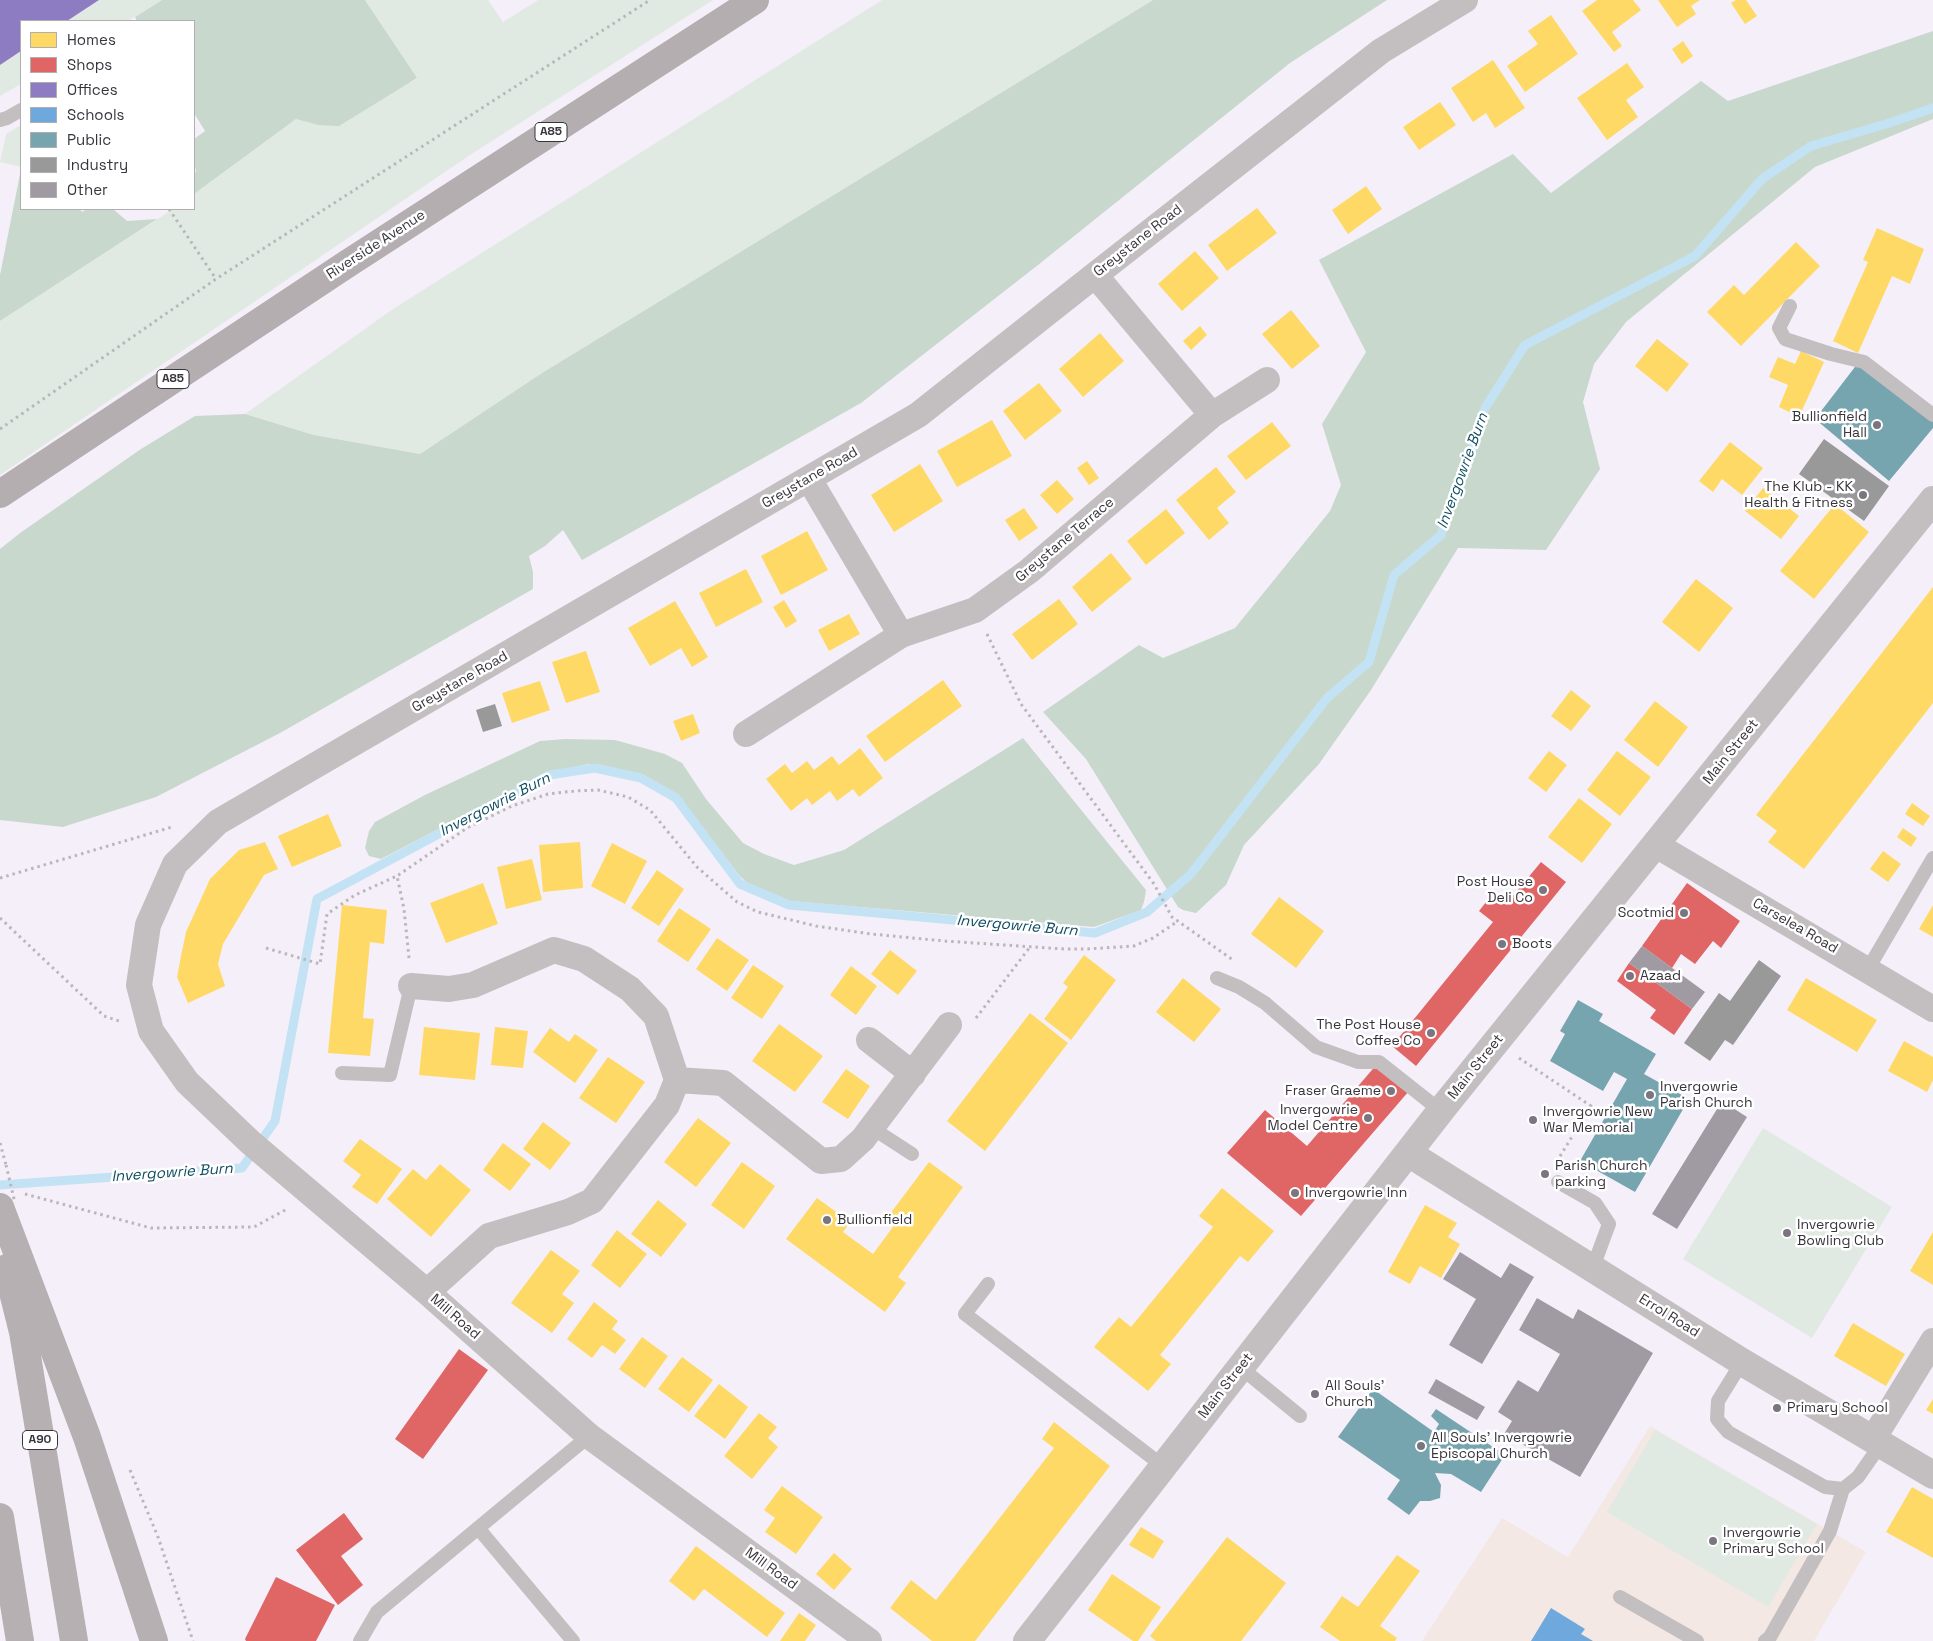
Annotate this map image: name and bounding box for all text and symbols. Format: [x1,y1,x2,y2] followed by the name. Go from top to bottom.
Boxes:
[20,20,195,210] legend
[67,30,116,49] text: Homes
[67,55,112,74] text: Shops
[67,80,118,99] text: Offices
[67,105,124,124] text: Schools
[535,122,567,142] road number: A85
[67,130,111,149] text: Public
[67,155,128,174] text: Industry
[67,180,108,199] text: Other
[1090,201,1186,281] street label: Greystane Road
[324,207,428,283] street label: Riverside Avenue
[157,369,189,388] road number: A85
[1792,409,1867,442] place label: Bullionfield Hall
[1434,411,1492,531] water label: Invergowrie Burn
[1871,419,1883,431] marker: Bullionfield Hall
[759,444,861,512] street label: Greystane Road
[1744,479,1853,512] place label: The Klub - KK Health & Fitness
[1857,489,1869,501] marker: The Klub - KK Health & Fitness
[1012,494,1118,586] street label: Greystane Terrace
[409,648,511,716] street label: Greystane Road
[1700,716,1762,788] street label: Main Street
[437,769,553,841] water label: Invergowrie Burn
[1457,874,1533,906] place label: Post House Deli Co
[1537,884,1549,896] marker: Post House Deli Co
[1749,895,1841,957] street label: Carselea Road
[1618,905,1674,921] place label: Scotmid
[1678,907,1690,919] marker: Scotmid
[956,912,1078,940] water label: Invergowrie Burn
[1512,936,1552,952] place label: Boots
[1496,938,1508,950] marker: Boots
[1640,968,1681,984] place label: Azaad
[1624,970,1636,982] marker: Azaad
[1316,1017,1421,1050] place label: The Post House Coffee Co
[1425,1027,1437,1039] marker: The Post House Coffee Co
[1445,1031,1507,1103] street label: Main Street
[1660,1079,1753,1112] place label: Invergowrie Parish Church
[1285,1083,1381,1099] place label: Fraser Graeme
[1385,1085,1397,1097] marker: Fraser Graeme
[1644,1089,1656,1101] marker: Invergowrie Parish Church
[1267,1102,1358,1134] place label: Invergowrie Model Centre
[1543,1104,1653,1136] place label: Invergowrie New War Memorial
[1362,1112,1374,1124] marker: Invergowrie Model Centre
[1527,1114,1539,1126] marker: Invergowrie New War Memorial
[1555,1158,1648,1190] place label: Parish Church parking
[111,1160,233,1186] water label: Invergowrie Burn
[1539,1168,1551,1180] marker: Parish Church parking
[1305,1185,1407,1201] place label: Invergowrie Inn
[1289,1187,1301,1199] marker: Invergowrie Inn
[837,1212,912,1228] place label: Bullionfield
[821,1214,833,1226] marker: Bullionfield
[1797,1217,1884,1250] place label: Invergowrie Bowling Club
[1781,1227,1793,1239] marker: Invergowrie Bowling Club
[427,1291,483,1343] street label: Mill Road
[1636,1291,1702,1341] street label: Errol Road
[1195,1350,1257,1422] street label: Main Street
[1325,1378,1384,1410] place label: All Souls' Church
[1309,1388,1321,1400] marker: All Souls' Church
[1787,1400,1888,1416] place label: Primary School
[1771,1402,1783,1414] marker: Primary School
[22,1430,58,1450] road number: A90
[1431,1430,1572,1462] place label: All Souls' Invergowrie Episcopal Church
[1415,1440,1427,1452] marker: All Souls' Invergowrie Episcopal Church
[1723,1525,1824,1558] place label: Invergowrie Primary School
[1707,1535,1719,1547] marker: Invergowrie Primary School
[742,1544,800,1594] street label: Mill Road

